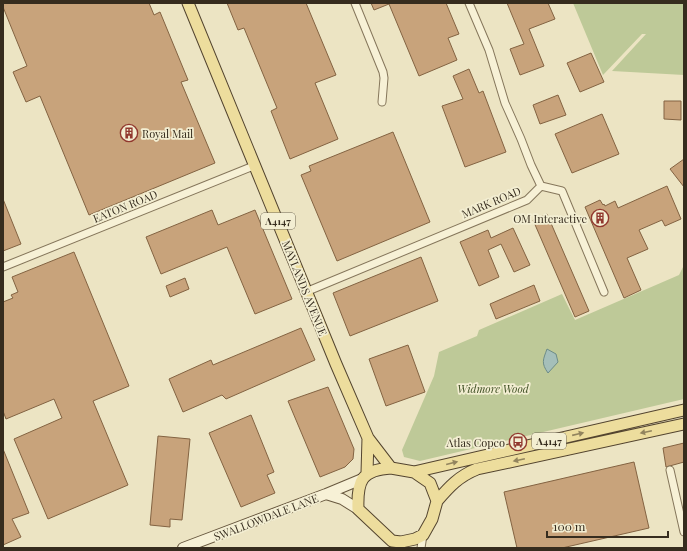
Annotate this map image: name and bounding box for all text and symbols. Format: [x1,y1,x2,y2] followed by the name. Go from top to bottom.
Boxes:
[119,123,139,143] building icon: Royal Mail
[142,126,193,141] place label: Royal Mail
[459,183,523,221] street label: MARK ROAD
[91,186,159,226] street label: EATON ROAD
[590,208,610,228] building icon: OM Interactive
[513,211,587,226] place label: OM Interactive
[261,213,295,229] road number: A4147
[279,238,331,338] street label: MAYLANDS AVENUE
[457,381,530,396] park label: Widmore Wood
[640,430,652,436] one-way arrow
[572,431,585,437] one-way arrow
[508,432,528,452] bus stop icon: Atlas Copco
[532,433,566,449] road number: A4147
[446,435,505,450] place label: Atlas Copco
[513,458,525,464] one-way arrow
[446,460,458,466] one-way arrow
[212,490,321,544] street label: SWALLOWDALE LANE
[547,513,668,539] scale bar
[553,518,586,534] text: 100 m

